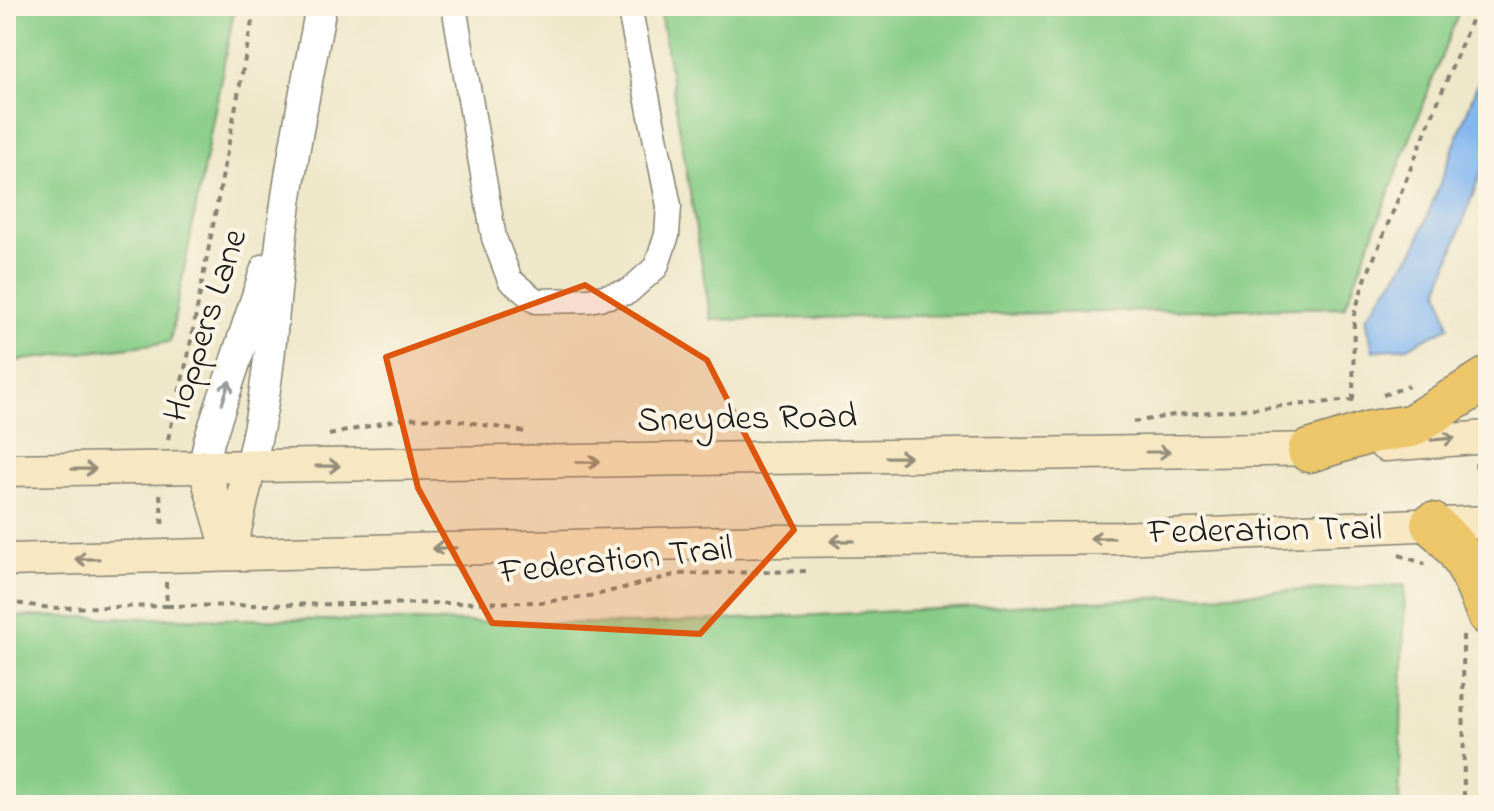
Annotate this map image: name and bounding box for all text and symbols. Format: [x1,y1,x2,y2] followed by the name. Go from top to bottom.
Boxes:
[151,222,263,429] street label: Hoppers Lane
[220,379,235,404] one-way arrow
[637,392,857,448] street label: Sneydes Road
[1429,432,1456,447] one-way arrow
[1144,444,1171,460] one-way arrow
[884,449,911,465] one-way arrow
[574,454,601,470] one-way arrow
[314,458,341,473] one-way arrow
[70,461,97,476] one-way arrow
[1146,503,1383,561] street label: Federation Trail
[496,523,735,601] street label: Federation Trail
[1089,530,1116,546] one-way arrow
[829,533,856,548] one-way arrow
[431,541,458,556] one-way arrow
[74,551,101,567] one-way arrow

